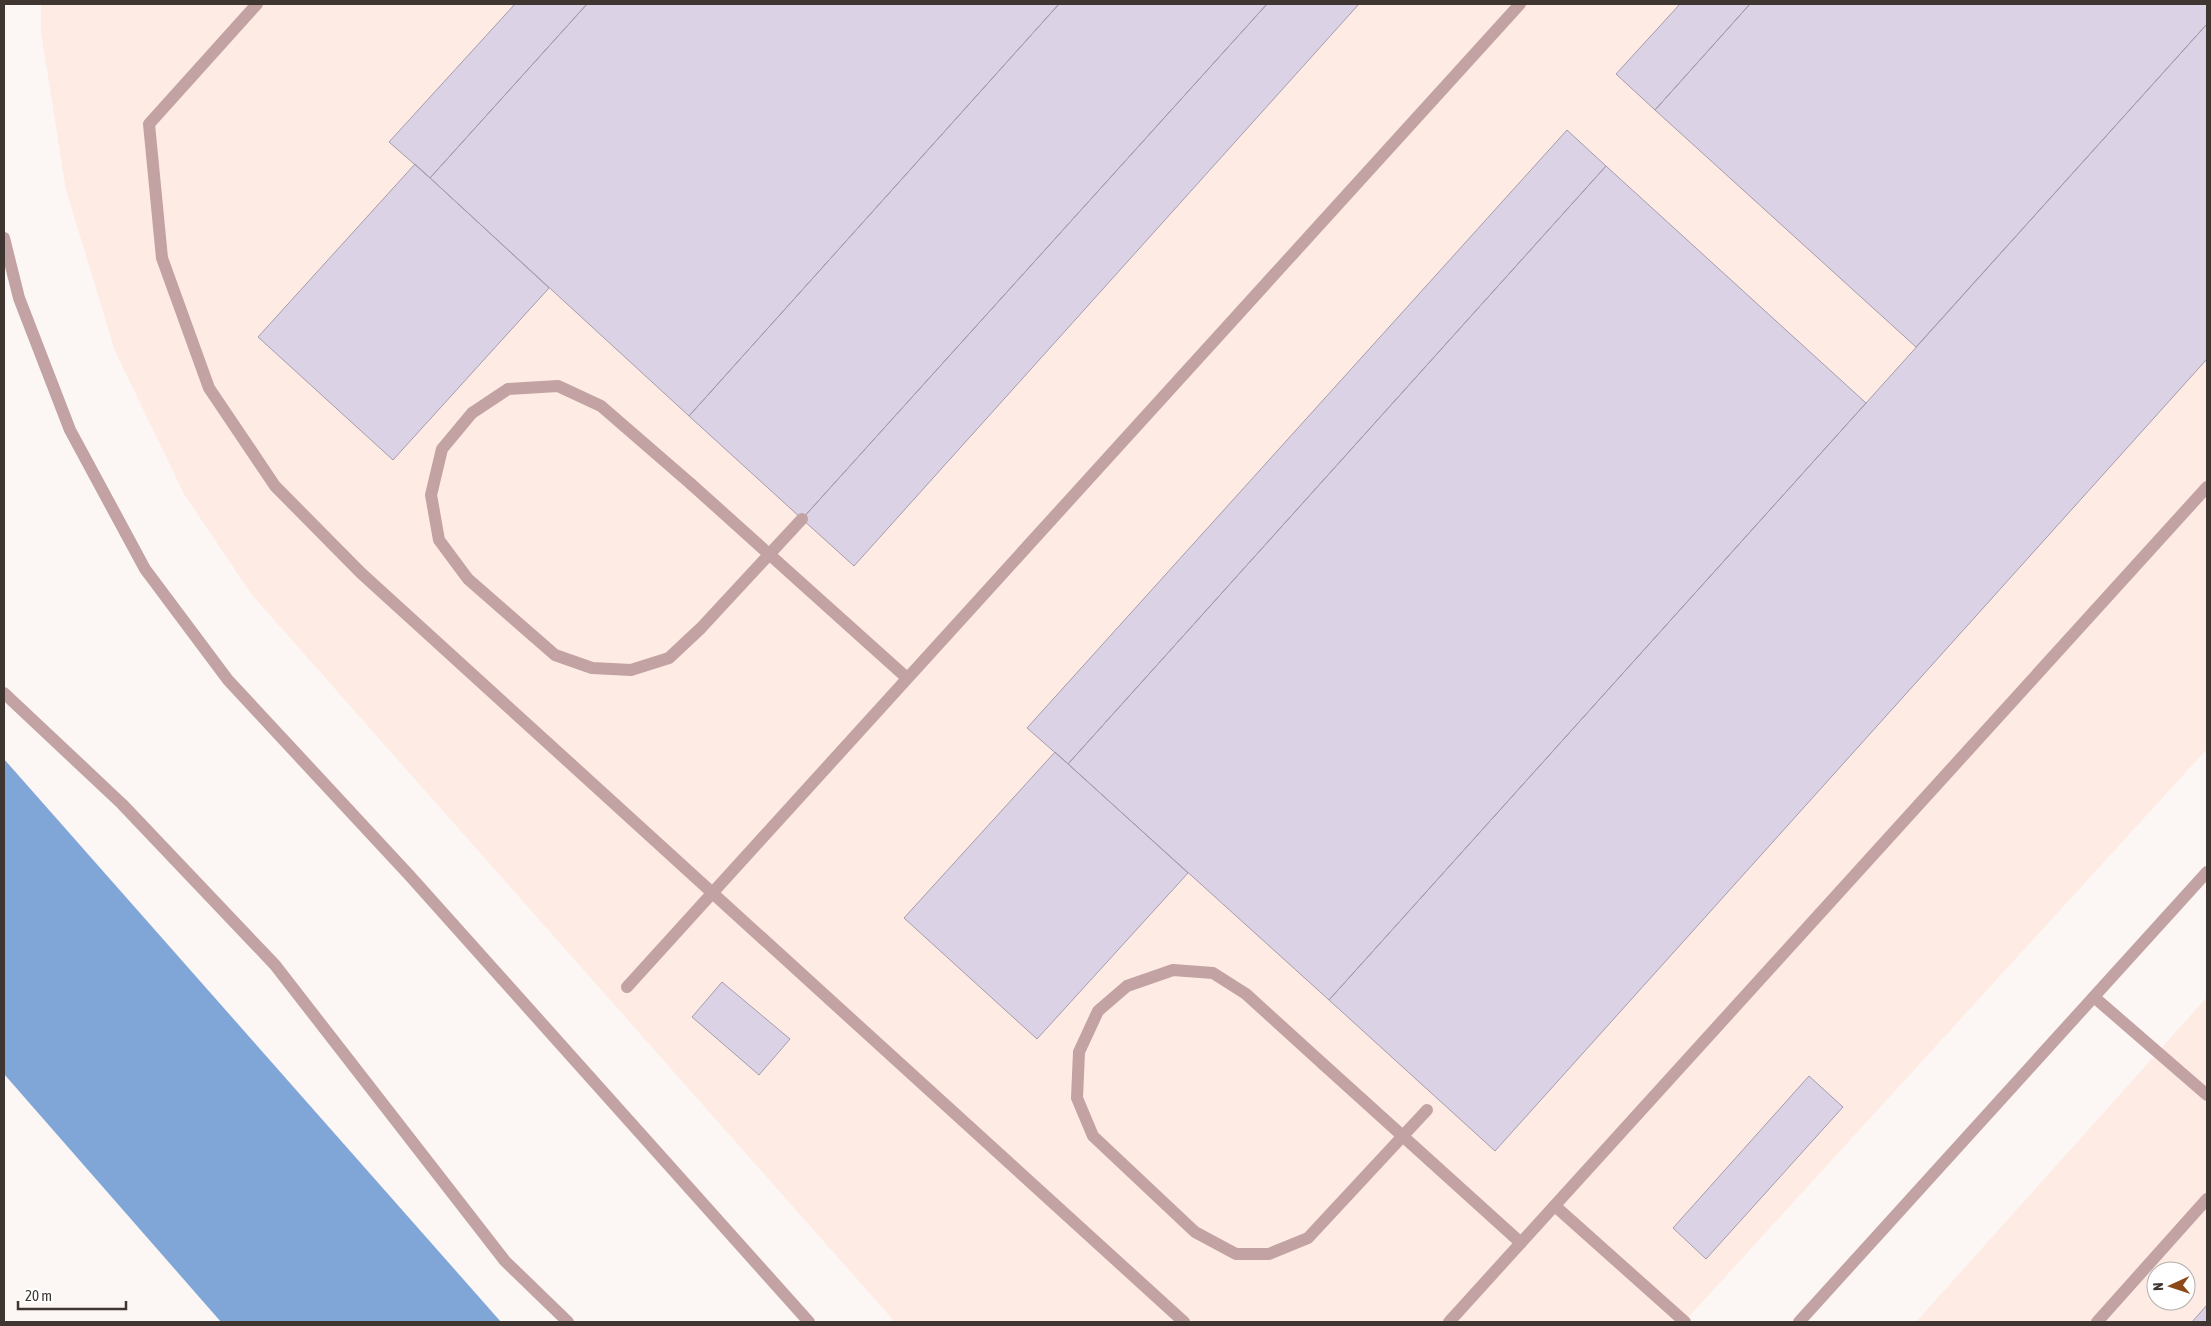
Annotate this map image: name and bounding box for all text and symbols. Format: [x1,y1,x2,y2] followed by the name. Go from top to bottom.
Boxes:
[2146,1261,2196,1311] north arrow
[18,1278,125,1310] scale bar
[2150,1282,2166,1291] text: N
[25,1287,52,1304] text: 20 m

